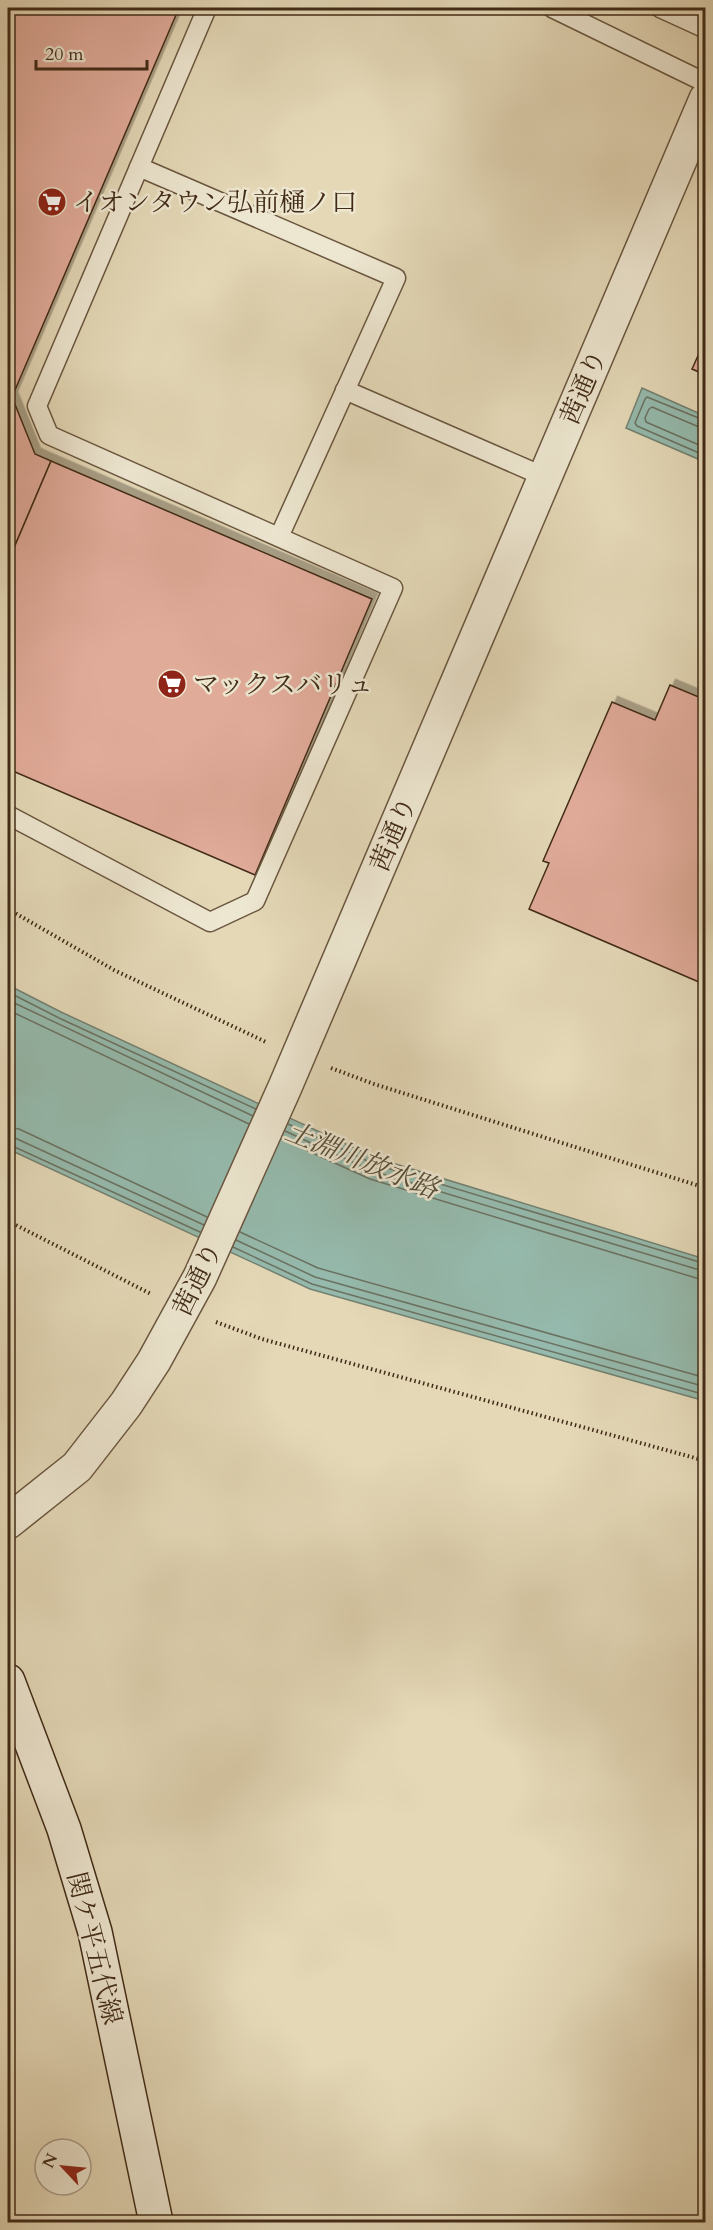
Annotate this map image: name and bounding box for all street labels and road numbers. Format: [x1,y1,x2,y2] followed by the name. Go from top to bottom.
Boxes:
[552,344,615,430] street label: 茜通り
[362,791,425,877] street label: 茜通り
[165,1236,230,1322] street label: 茜通り
[59,1868,130,2028] street label: 関ケ平五代線

